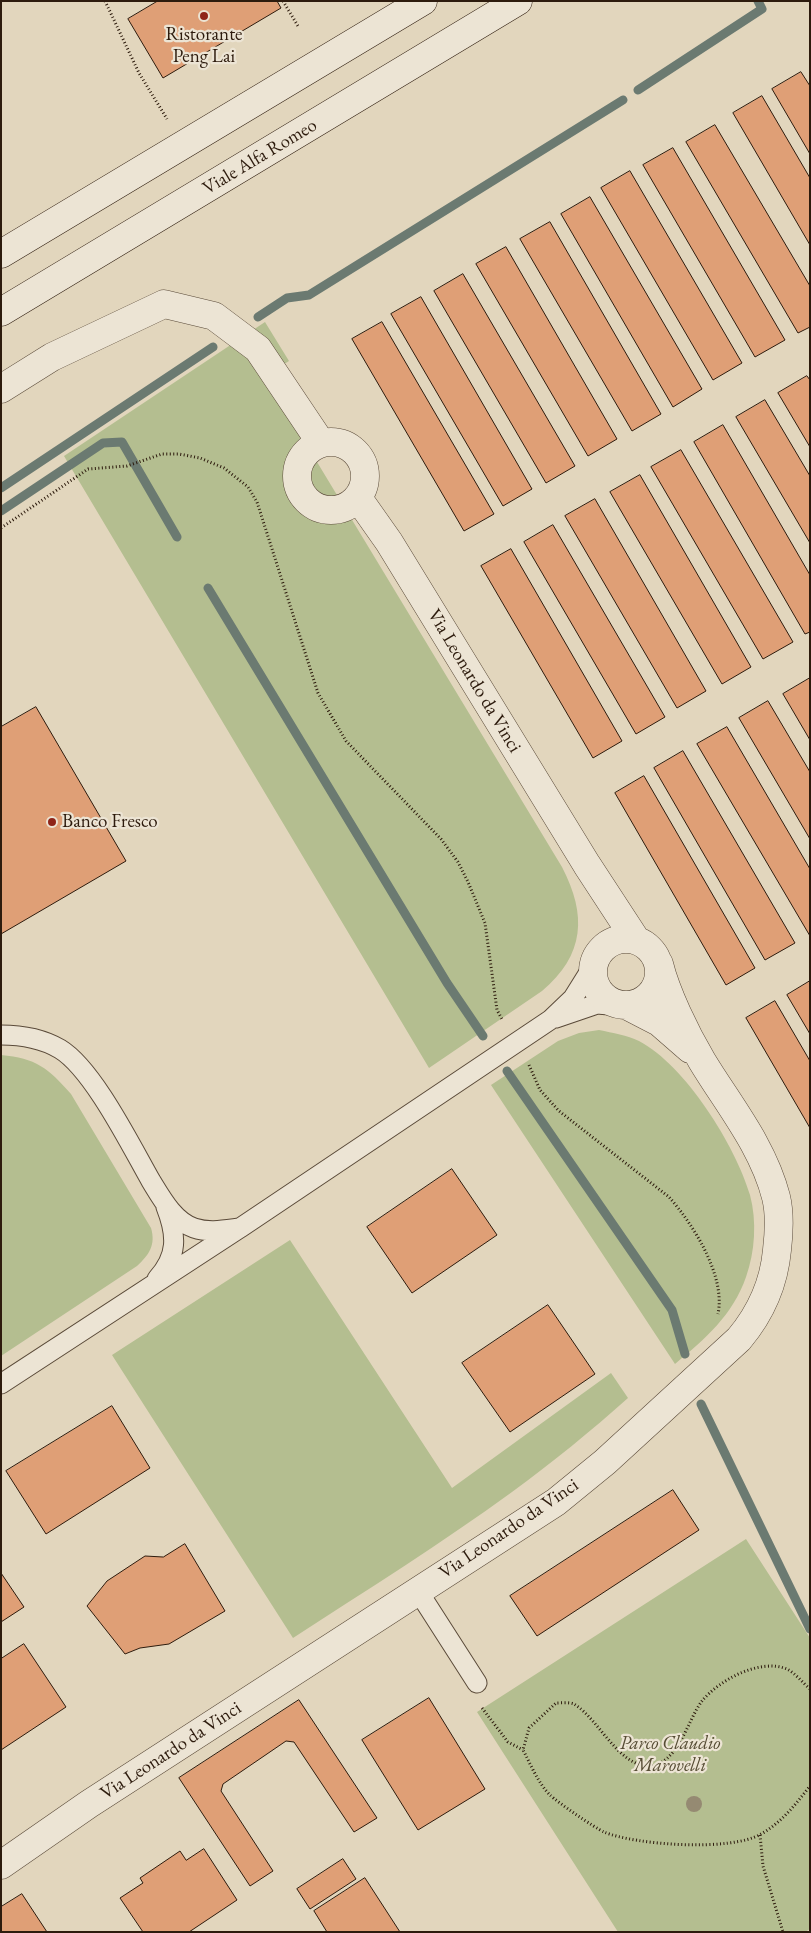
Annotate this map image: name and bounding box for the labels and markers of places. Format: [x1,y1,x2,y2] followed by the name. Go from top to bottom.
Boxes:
[198,10,210,22] marker: Ristorante Peng Lai
[165,24,243,68] place label: Ristorante Peng Lai
[62,811,158,833] place label: Banco Fresco
[46,816,58,828] marker: Banco Fresco

